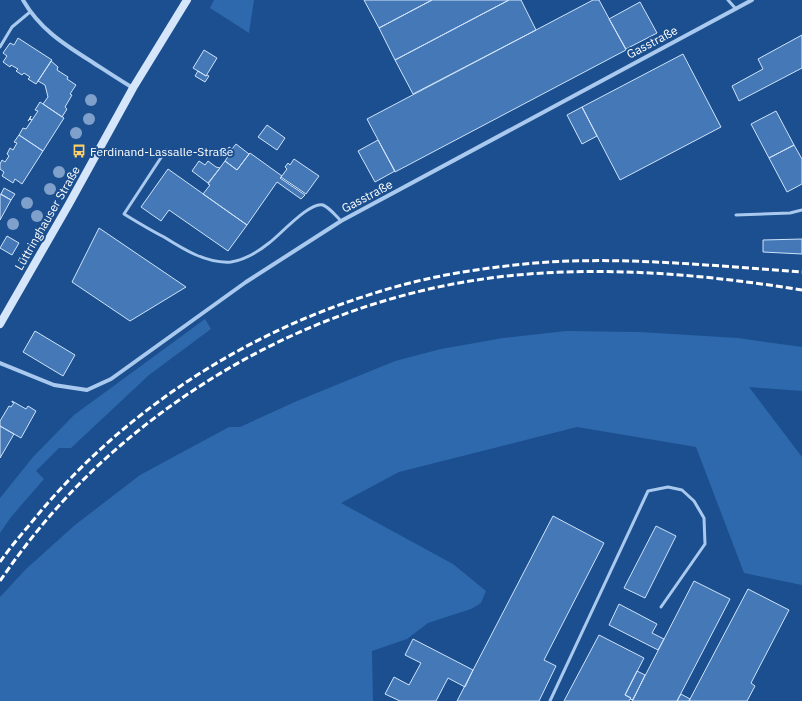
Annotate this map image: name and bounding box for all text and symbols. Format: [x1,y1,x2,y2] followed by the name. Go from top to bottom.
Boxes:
[624,22,680,62] street label: Gasstraße
[71,143,87,159] bus stop icon: Ferdinand-Lassalle-Straße
[90,144,234,159] place label: Ferdinand-Lassalle-Straße
[11,163,83,273] street label: Lüttringhauser Straße
[339,176,395,216] street label: Gasstraße

